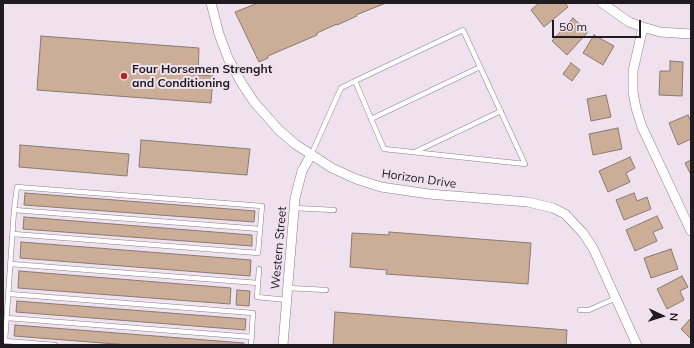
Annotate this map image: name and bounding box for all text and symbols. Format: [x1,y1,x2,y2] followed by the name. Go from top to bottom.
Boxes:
[554,12,643,38] scale bar
[559,19,587,34] text: 50 m
[132,62,272,90] place label: Four Horsemen Strenght and Conditioning
[119,71,129,81] marker: Four Horsemen Strenght and Conditioning
[381,167,457,191] street label: Horizon Drive
[268,206,290,290] street label: Western Street
[642,296,682,336] north arrow
[667,312,681,321] text: N

